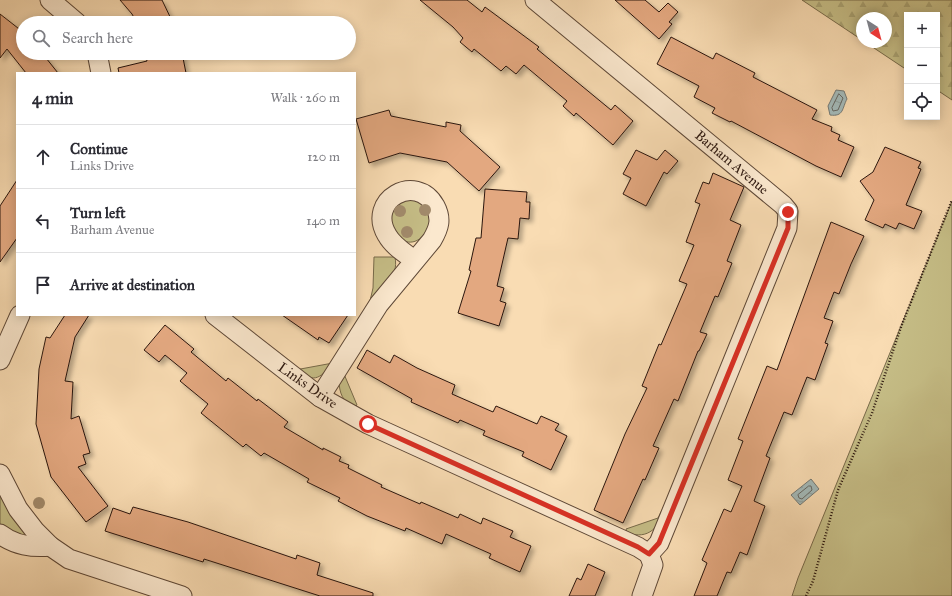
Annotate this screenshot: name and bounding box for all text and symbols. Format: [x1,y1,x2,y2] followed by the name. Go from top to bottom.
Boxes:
[856,12,892,48] north arrow
[904,12,940,120] map controls
[904,12,940,48] button: +
[16,16,356,60] search box
[30,27,52,49] icon: search
[62,29,133,47] text: Search here
[904,48,940,84] button: −
[904,84,940,120] button: locate
[32,88,73,109] text: 4 min
[270,90,340,106] text: Walk · 260 m
[691,127,772,198] street label: Barham Avenue
[70,140,128,158] text: Continue
[32,146,54,168] icon: ahead
[307,149,340,165] text: 120 m
[70,158,134,174] text: Links Drive
[779,203,797,221] route end
[70,204,126,222] text: Turn left
[32,210,54,232] icon: left
[306,213,340,229] text: 140 m
[70,222,154,238] text: Barham Avenue
[32,274,54,296] icon: arrive
[70,276,195,294] text: Arrive at destination
[275,359,341,412] street label: Links Drive
[359,415,377,433] route start

